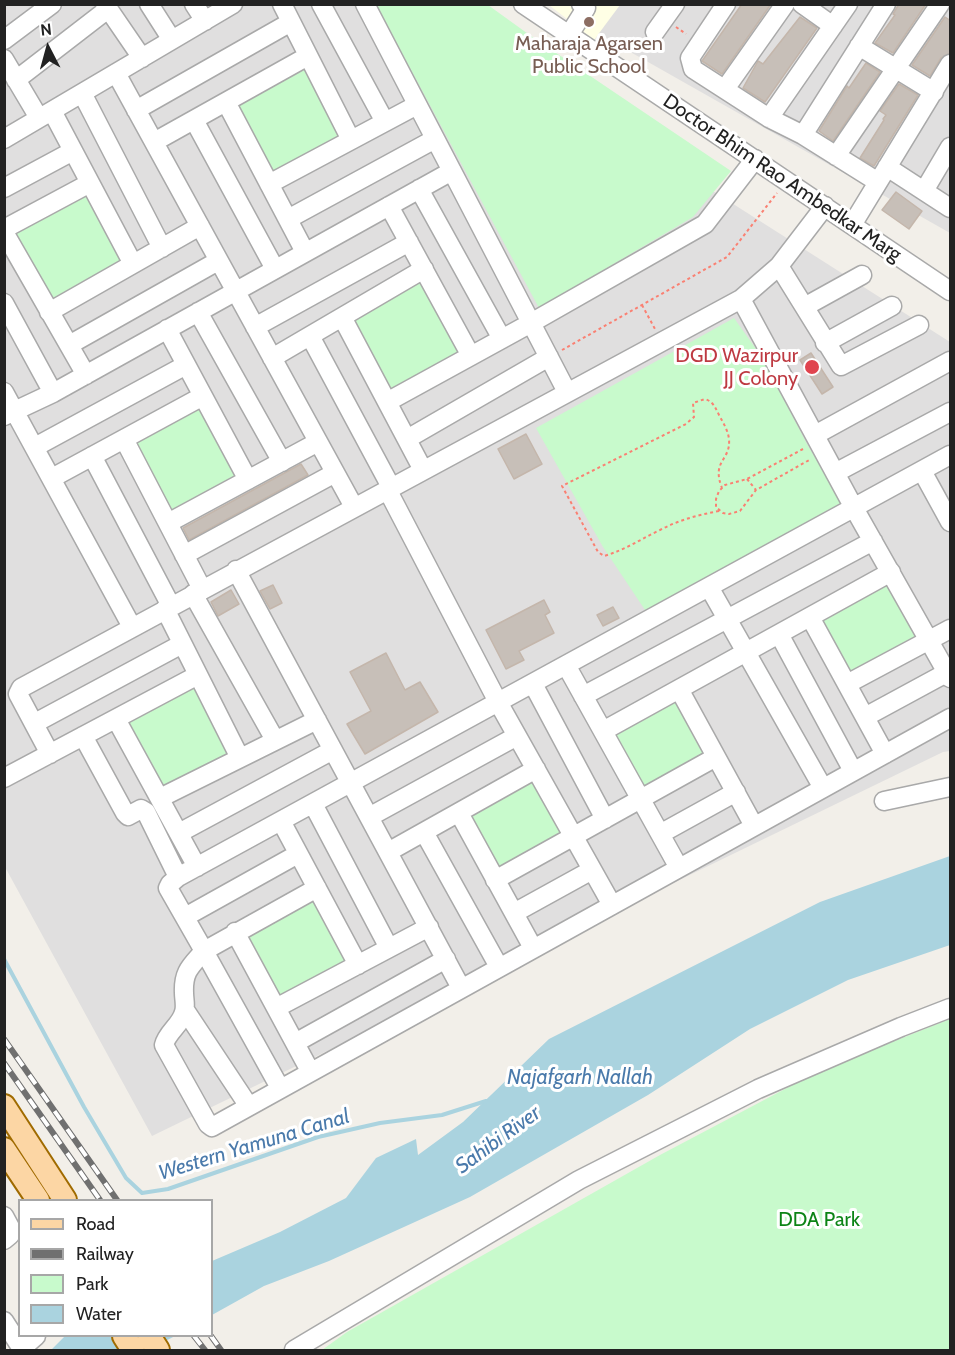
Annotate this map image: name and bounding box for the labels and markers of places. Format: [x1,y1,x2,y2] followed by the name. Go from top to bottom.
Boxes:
[582,15,596,29] marker: Maharaja Agarsen Public School
[515,32,663,79] place label: Maharaja Agarsen Public School
[675,344,798,391] place label: DGD Wazirpur JJ Colony
[803,358,821,376] marker: DGD Wazirpur JJ Colony

